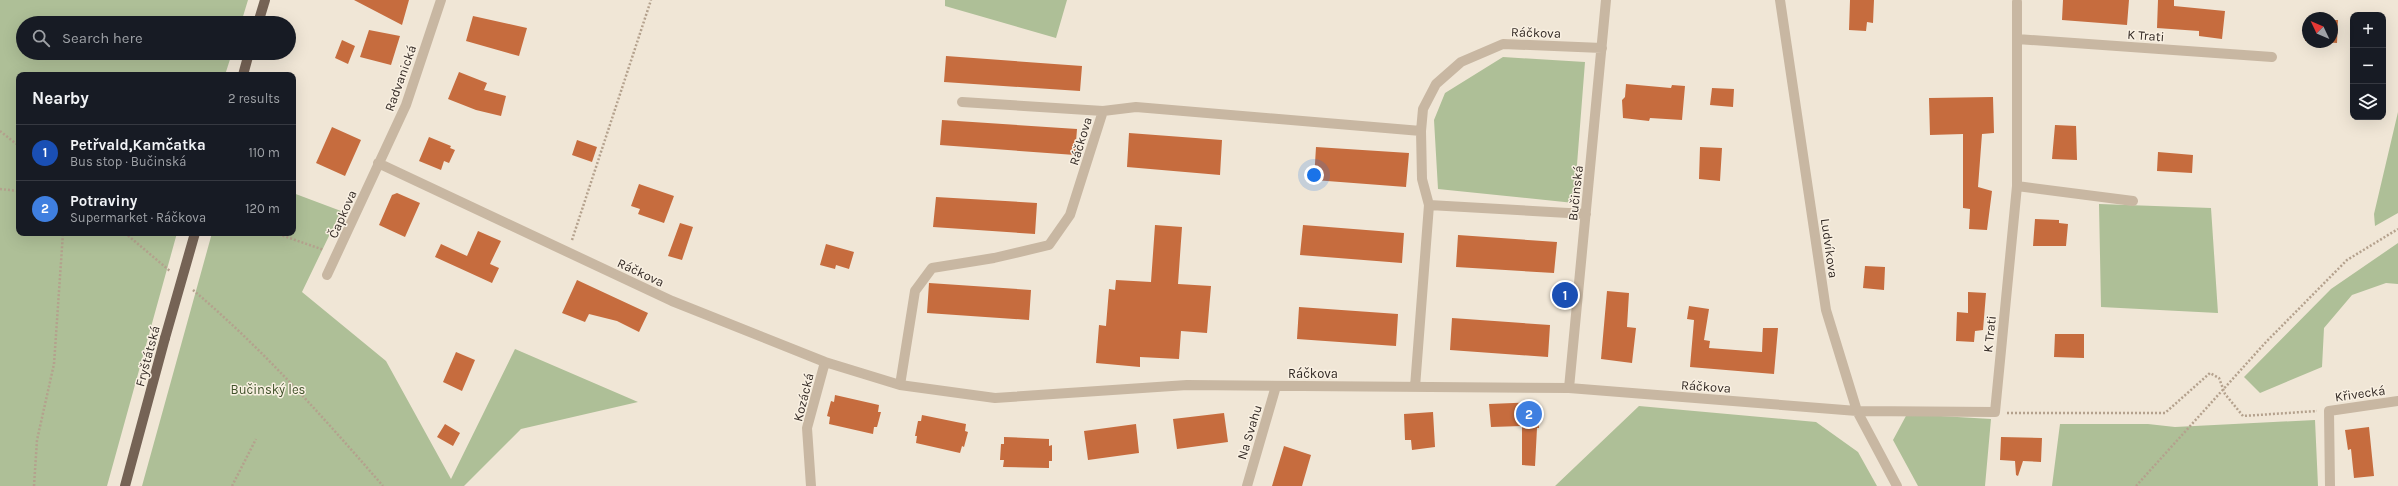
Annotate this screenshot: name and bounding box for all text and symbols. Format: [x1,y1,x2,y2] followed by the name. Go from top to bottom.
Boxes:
[2302,12,2338,48] north arrow
[2350,12,2386,120] map controls
[2350,12,2386,48] button: +
[16,16,296,60] search box
[1511,24,1561,41] street label: Ráčkova
[30,27,52,49] icon: search
[2127,27,2165,44] street label: K Trati
[62,29,143,47] text: Search here
[382,43,419,113] street label: Radvanická
[2350,48,2386,84] button: −
[2350,84,2386,120] button: layers
[32,88,89,108] text: Nearby
[228,91,280,106] text: 2 results
[1066,115,1095,167] street label: Ráčkova
[70,136,206,154] text: Petřvald,Kamčatka
[43,145,47,160] text: 1
[248,145,280,160] text: 110 m
[70,154,186,169] text: Bus stop · Bučinská
[1304,165,1324,185] your location
[1565,165,1586,222] street label: Bučinská
[324,188,360,240] street label: Čapkova
[70,192,137,210] text: Potraviny
[41,201,49,216] text: 2
[245,201,280,216] text: 120 m
[70,210,206,225] text: Supermarket · Ráčkova
[1818,217,1841,279] street label: Ludvíkova
[615,255,667,290] street label: Ráčkova
[1552,280,1578,310] pin: 1
[1980,315,1999,353] street label: K Trati
[132,324,163,388] street label: Fryštátská
[1288,366,1338,381] street label: Ráčkova
[790,371,817,423] street label: Kozácká
[1681,377,1731,396] street label: Ráčkova
[231,382,306,397] park label: Bučinský les
[2334,383,2386,404] street label: Křivecká
[1516,399,1542,429] pin: 2
[1234,403,1265,461] street label: Na Svahu

